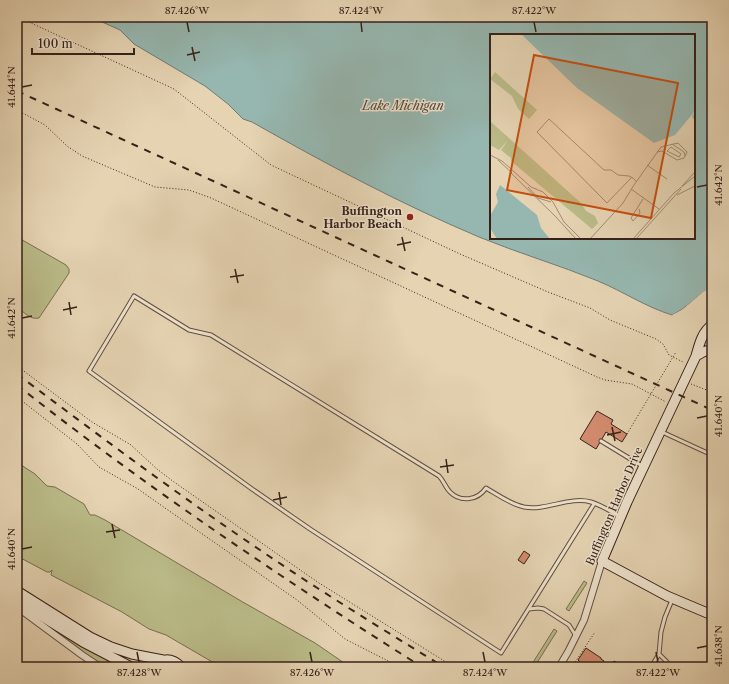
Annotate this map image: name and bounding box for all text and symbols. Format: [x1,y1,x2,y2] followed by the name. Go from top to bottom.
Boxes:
[165,4,210,17] text: 87.426°W
[339,4,384,17] text: 87.424°W
[512,4,557,17] text: 87.422°W
[32,30,134,56] scale bar
[490,34,695,239] inset map
[38,36,73,51] text: 100 m
[5,66,18,108] text: 41.644°N
[361,98,444,113] water label: Lake Michigan
[712,164,725,206] text: 41.642°N
[323,204,402,231] place label: Buffington Harbor Beach
[405,212,415,222] marker: Buffington Harbor Beach
[5,297,18,339] text: 41.642°N
[712,395,725,437] text: 41.640°N
[583,445,645,567] street label: Buffington Harbor Drive
[5,528,18,570] text: 41.640°N
[712,625,725,667] text: 41.638°N
[117,666,162,679] text: 87.428°W
[290,666,335,679] text: 87.426°W
[463,666,508,679] text: 87.424°W
[636,666,681,679] text: 87.422°W

